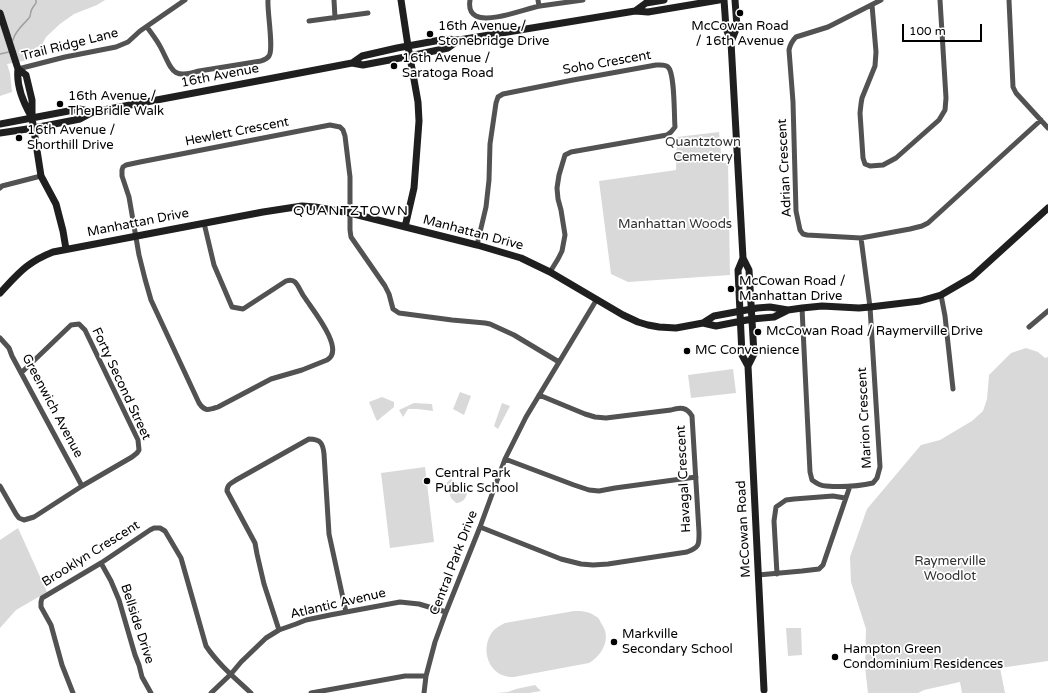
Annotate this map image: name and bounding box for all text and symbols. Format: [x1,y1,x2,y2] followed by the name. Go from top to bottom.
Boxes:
[735,8,745,18] marker: McCowan Road / 16th Avenue
[904,16,984,42] scale bar
[438,19,549,50] place label: 16th Avenue / Stonebridge Drive
[691,19,789,50] place label: McCowan Road / 16th Avenue
[909,24,946,38] text: 100 m
[20,25,120,65] street label: Trail Ridge Lane
[425,29,435,39] marker: 16th Avenue / Stonebridge Drive
[562,48,652,78] street label: Soho Crescent
[402,51,494,82] place label: 16th Avenue / Saratoga Road
[180,61,260,91] street label: 16th Avenue
[389,61,399,71] marker: 16th Avenue / Saratoga Road
[68,89,164,120] place label: 16th Avenue / The Bridle Walk
[55,99,65,109] marker: 16th Avenue / The Bridle Walk
[184,114,290,150] street label: Hewlett Crescent
[775,118,795,218] street label: Adrian Crescent
[27,123,115,154] place label: 16th Avenue / Shorthill Drive
[14,133,24,143] marker: 16th Avenue / Shorthill Drive
[665,135,741,166] park label: Quantztown Cemetery
[293,203,409,219] district label: QUANTZTOWN
[86,205,190,241] street label: Manhattan Drive
[421,212,525,254] street label: Manhattan Drive
[618,217,732,233] park label: Manhattan Woods
[739,274,845,305] place label: McCowan Road / Manhattan Drive
[726,284,736,294] marker: McCowan Road / Manhattan Drive
[766,324,983,340] place label: McCowan Road / Raymerville Drive
[88,325,154,443] street label: Forty Second Street
[753,327,763,337] marker: McCowan Road / Raymerville Drive
[695,343,799,359] place label: MC Convenience
[682,346,692,356] marker: MC Convenience
[18,351,86,461] street label: Greenwich Avenue
[855,367,875,469] street label: Marion Crescent
[673,425,695,533] street label: Havagal Crescent
[435,466,518,497] place label: Central Park Public School
[422,476,432,486] marker: Central Park Public School
[734,480,754,578] street label: McCowan Road
[427,508,481,618] street label: Central Park Drive
[39,518,143,590] street label: Brooklyn Crescent
[914,554,986,585] park label: Raymerville Woodlot
[117,582,157,666] street label: Bellside Drive
[289,585,387,623] street label: Atlantic Avenue
[622,627,733,658] place label: Markville Secondary School
[609,637,619,647] marker: Markville Secondary School
[843,642,1003,673] place label: Hampton Green Condominium Residences
[830,652,840,662] marker: Hampton Green Condominium Residences

